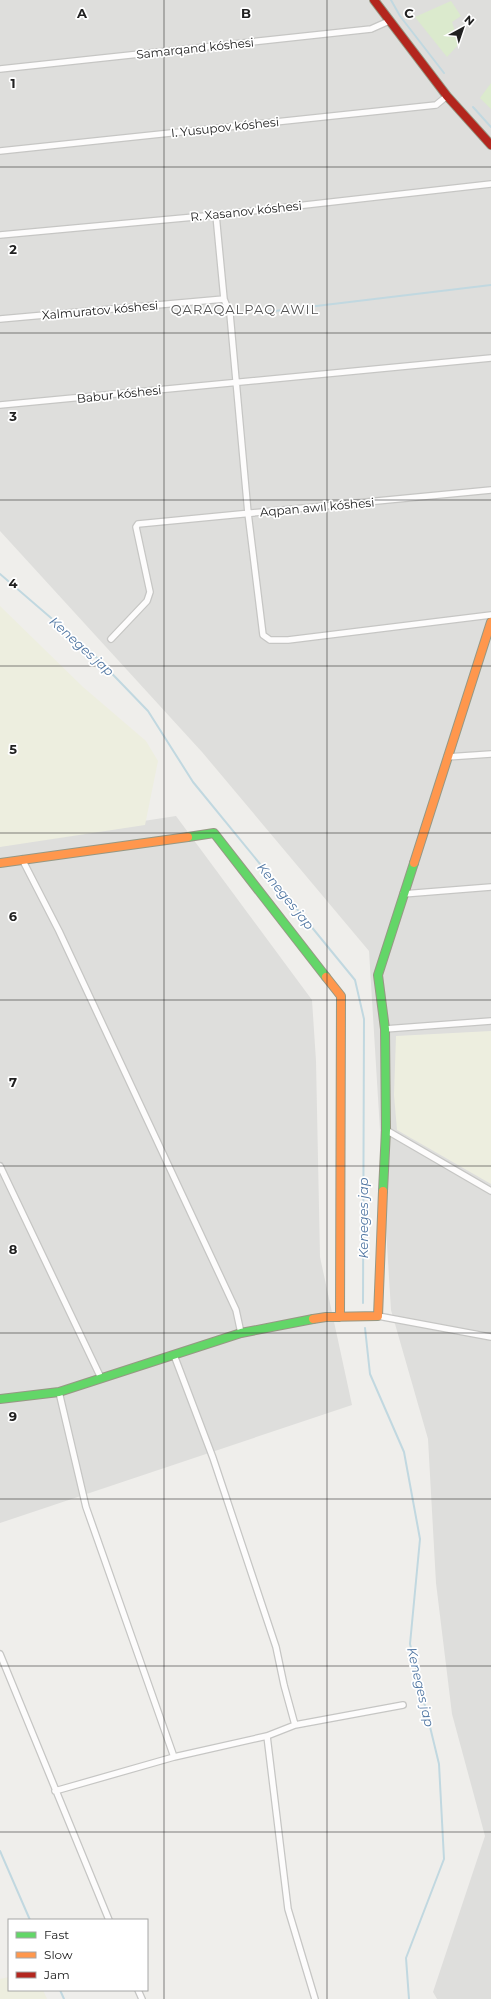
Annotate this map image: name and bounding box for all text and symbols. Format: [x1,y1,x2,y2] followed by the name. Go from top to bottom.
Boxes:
[76,5,88,21] text: A
[241,5,251,21] text: B
[404,5,414,21] text: C
[443,8,483,48] north arrow
[462,12,477,29] text: N
[135,34,255,62] street label: Samarqand kóshesi
[10,75,16,91] text: 1
[170,114,280,140] street label: I. Yusupov kóshesi
[190,198,302,224] street label: R. Xasanov kóshesi
[9,241,17,257] text: 2
[41,297,159,323] street label: Xalmuratov kóshesi
[171,301,319,317] district label: QARAQALPAQ AWIL
[76,382,162,406] street label: Babur kóshesi
[8,408,17,424] text: 3
[259,495,375,519] street label: Aqpan awıl kóshesi
[9,575,18,591] text: 4
[47,613,118,679] water label: Keneges jap
[9,741,17,757] text: 5
[254,859,318,933] water label: Keneges jap
[9,908,18,924] text: 6
[9,1074,17,1090] text: 7
[355,1177,371,1259] water label: Keneges jap
[9,1241,18,1257] text: 8
[9,1408,17,1424] text: 9
[404,1646,438,1729] water label: Keneges jap
[8,1919,148,1991] legend
[44,1927,69,1942] text: Fast
[44,1947,73,1962] text: Slow
[43,1967,70,1982] text: Jam

